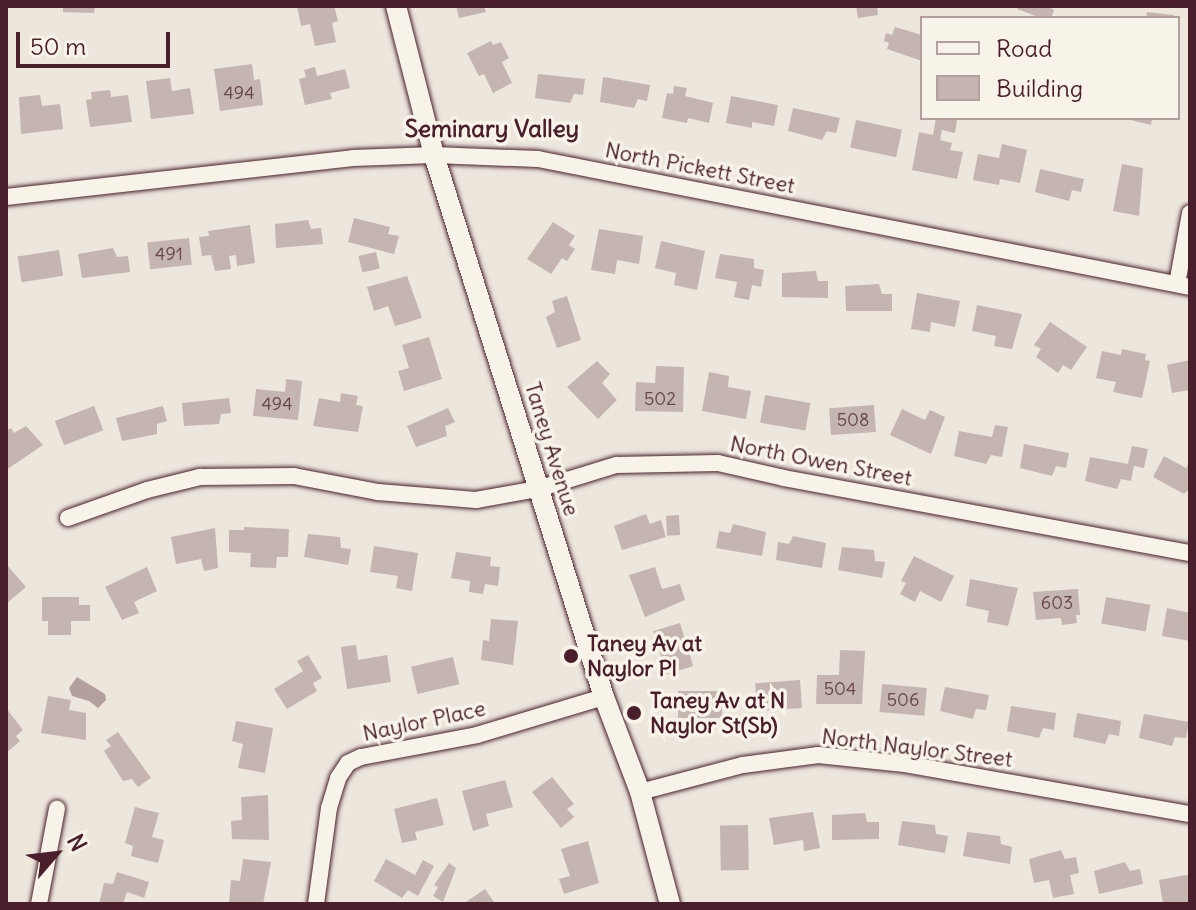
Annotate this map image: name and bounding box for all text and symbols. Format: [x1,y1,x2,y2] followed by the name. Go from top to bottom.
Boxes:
[20,16,174,66] scale bar
[920,16,1180,120] legend
[30,31,86,61] text: 50 m
[996,33,1052,63] text: Road
[996,73,1083,103] text: Building
[223,82,255,104] house number: 494
[405,115,579,143] district label: Seminary Valley
[603,137,797,199] street label: North Pickett Street
[155,243,183,265] house number: 491
[519,379,585,519] street label: Taney Avenue
[644,388,676,410] house number: 502
[261,393,293,415] house number: 494
[837,409,869,431] house number: 508
[728,430,914,492] street label: North Owen Street
[1041,592,1073,614] house number: 603
[587,630,702,682] place label: Taney Av at Naylor Pl
[562,647,580,665] marker: Taney Av at Naylor Pl
[824,678,856,700] house number: 504
[650,687,785,738] place label: Taney Av at N Naylor St(Sb)
[887,689,919,711] house number: 506
[360,695,488,747] street label: Naylor Place
[625,704,643,722] marker: Taney Av at N Naylor St(Sb)
[820,723,1014,773] street label: North Naylor Street
[16,814,96,894] north arrow
[61,829,93,856] text: N

